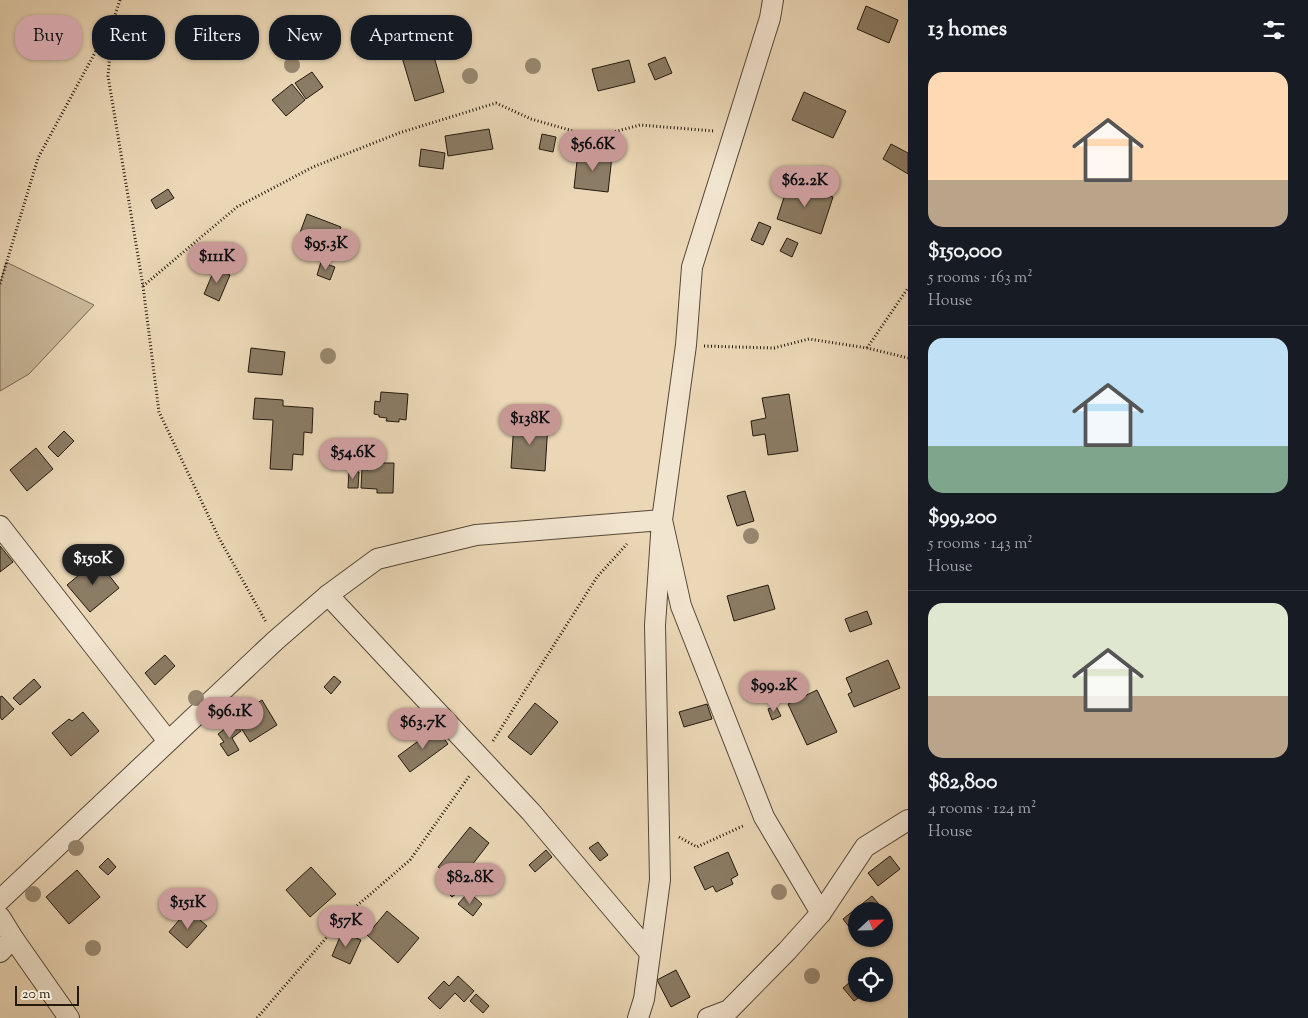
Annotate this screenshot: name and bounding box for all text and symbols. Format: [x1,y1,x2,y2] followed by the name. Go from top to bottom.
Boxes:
[15,15,82,60] chip: Buy
[92,15,165,60] chip: Rent
[175,15,259,60] chip: Filters
[269,15,341,60] chip: New
[351,15,472,60] chip: Apartment
[928,15,1007,45] text: 13 homes
[1260,16,1288,44] icon: filters
[1063,105,1153,195] icon: home
[552,130,634,172] pin: $56.6K
[571,134,615,157] text: $56.6K
[764,166,846,208] pin: $62.2K
[782,170,828,193] text: $62.2K
[285,228,367,271] pin: $95.3K
[304,233,348,256] text: $95.3K
[928,237,1002,267] text: $150,000
[182,242,252,284] pin: $111K
[199,246,235,269] text: $111K
[928,267,1033,290] text: 5 rooms · 163 m²
[928,290,972,313] text: House
[1063,370,1153,460] icon: home
[495,404,565,446] pin: $138K
[510,408,550,431] text: $138K
[312,438,394,480] pin: $54.6K
[330,442,376,465] text: $54.6K
[928,503,997,533] text: $99,200
[928,533,1033,556] text: 5 rooms · 143 m²
[58,544,128,586] pin: $150K
[73,548,113,571] text: $150K
[928,556,972,579] text: House
[1063,635,1153,725] icon: home
[733,670,815,713] pin: $99.2K
[750,675,798,698] text: $99.2K
[189,696,271,739] pin: $96.1K
[207,701,253,724] text: $96.1K
[382,708,464,750] pin: $63.7K
[400,712,446,735] text: $63.7K
[928,768,997,798] text: $82,800
[928,798,1036,821] text: 4 rooms · 124 m²
[928,821,972,844] text: House
[429,862,511,905] pin: $82.8K
[446,867,494,890] text: $82.8K
[153,888,223,930] pin: $151K
[170,892,206,915] text: $151K
[848,902,892,948] north arrow
[848,902,893,1002] map controls
[316,906,376,948] pin: $57K
[329,910,363,933] text: $57K
[848,957,893,1002] button: locate
[15,983,79,1006] scale bar
[22,985,51,1005] text: 20 m

